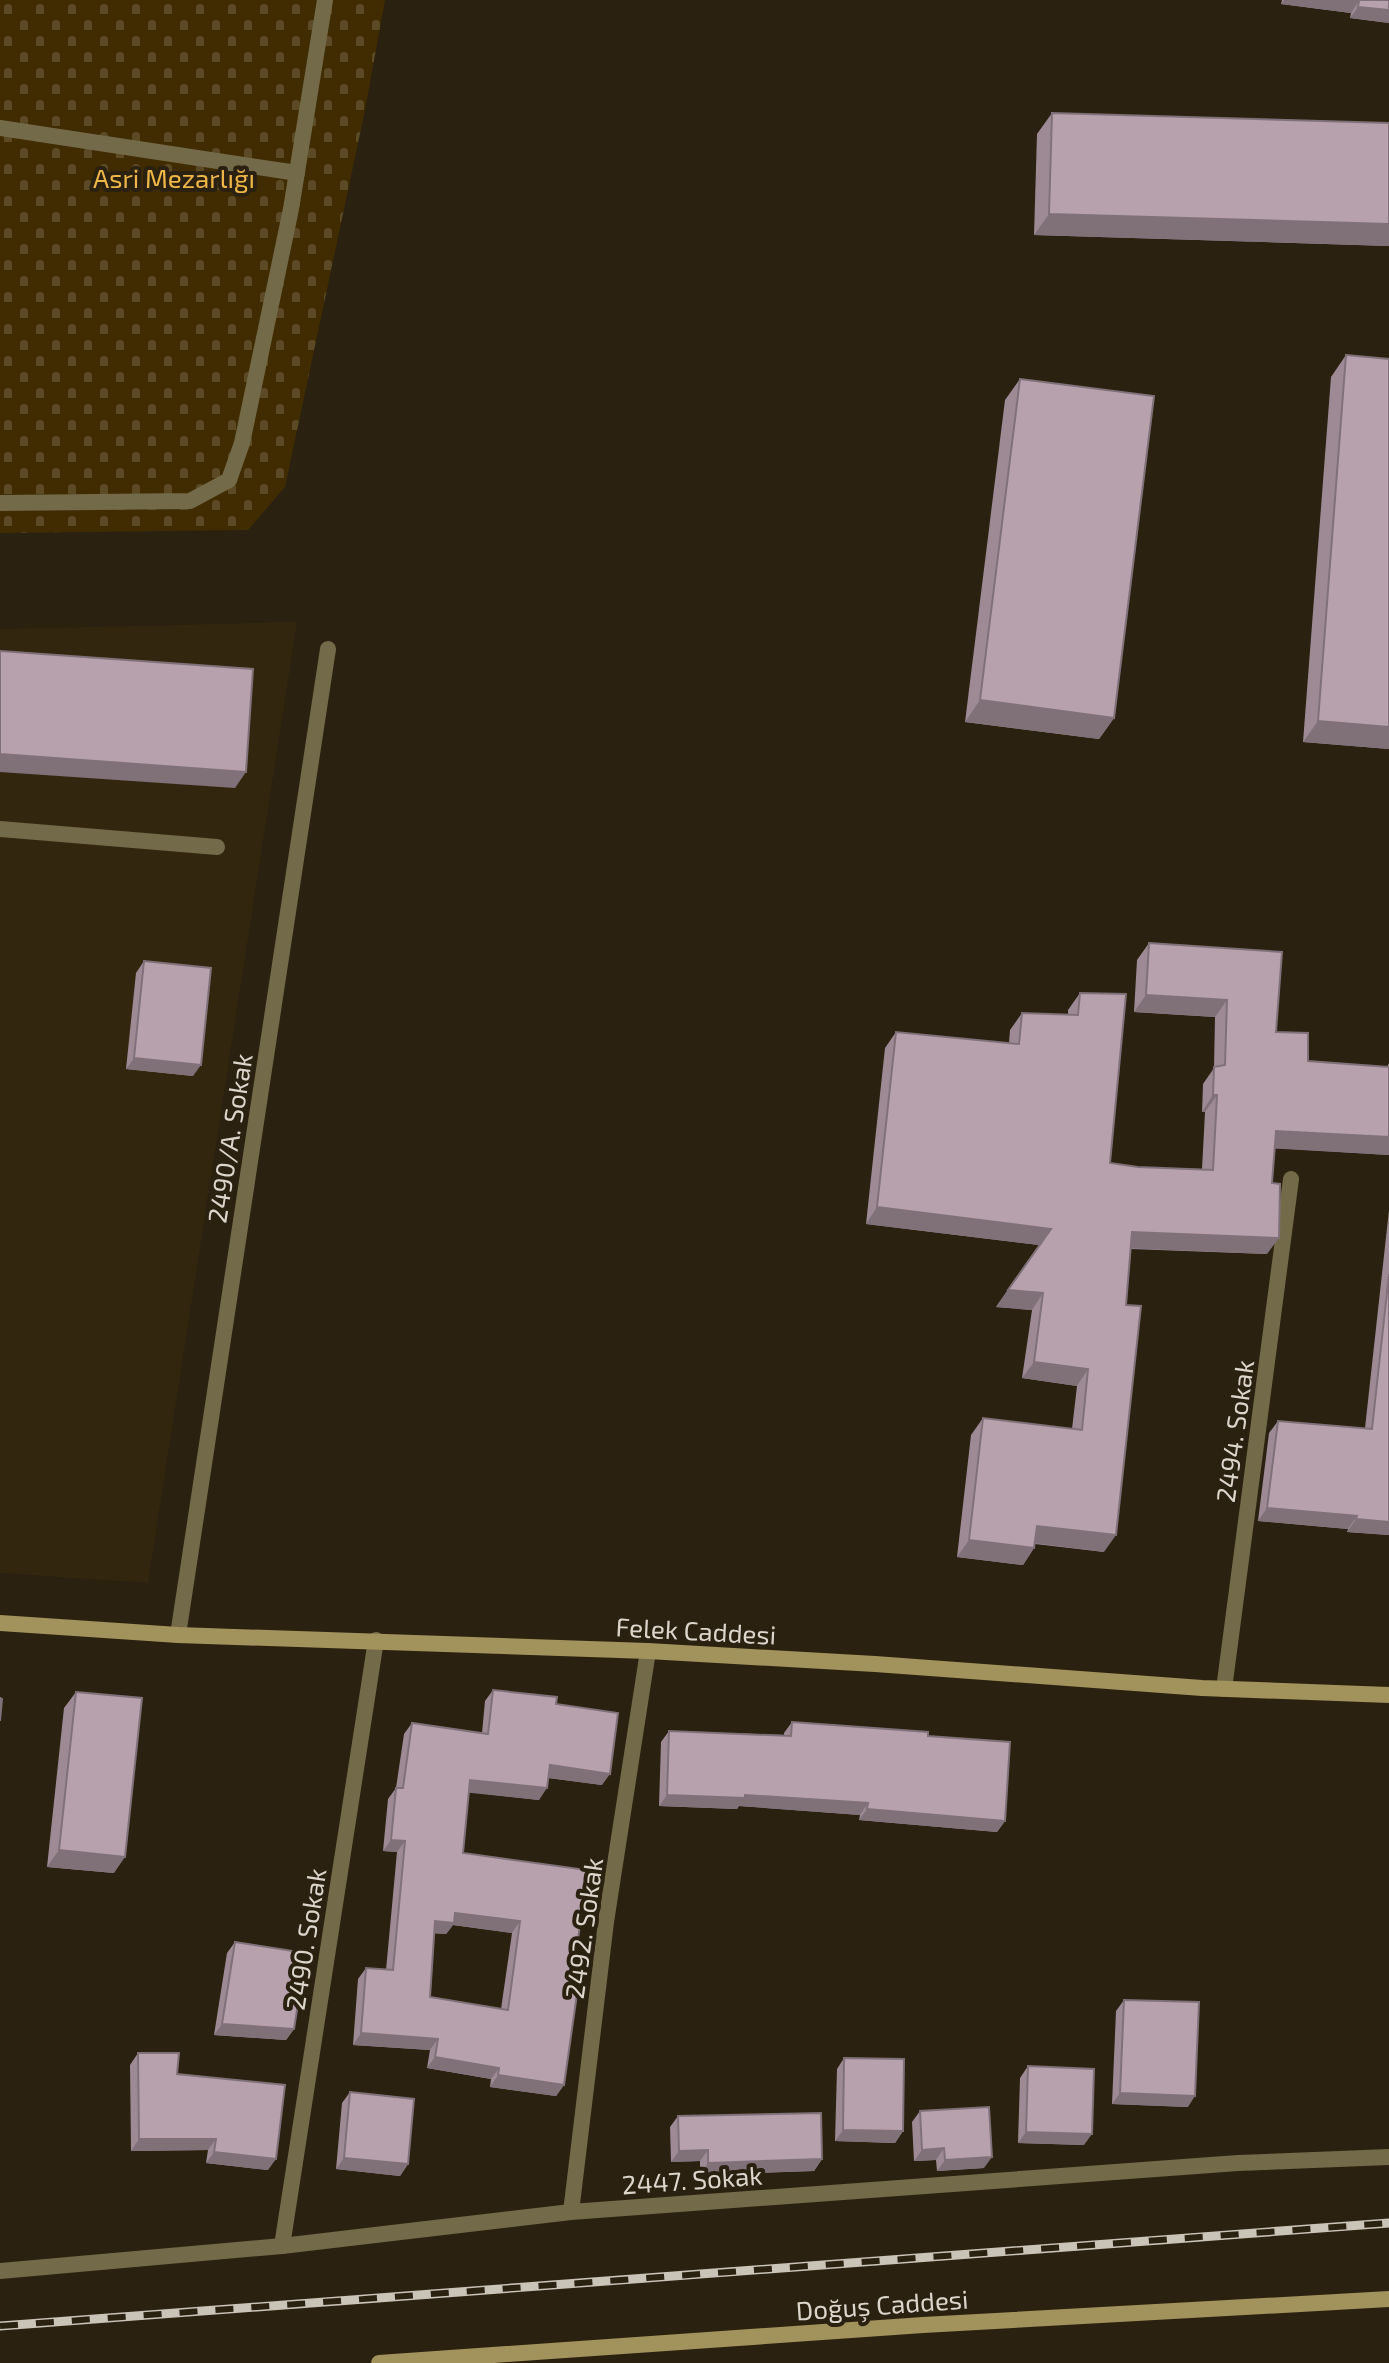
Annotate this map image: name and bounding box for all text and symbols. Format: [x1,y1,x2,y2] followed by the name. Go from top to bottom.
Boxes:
[93,162,255,193] park label: Asri Mezarlığı
[200,1051,258,1225] street label: 2490/A. Sokak
[1209,1358,1259,1504] street label: 2494. Sokak
[615,1610,777,1650] street label: Felek Caddesi
[558,1856,608,2000] street label: 2492. Sokak
[279,1866,331,2012] street label: 2490. Sokak
[621,2159,763,2199] street label: 2447. Sokak
[795,2283,969,2327] street label: Doğuş Caddesi

